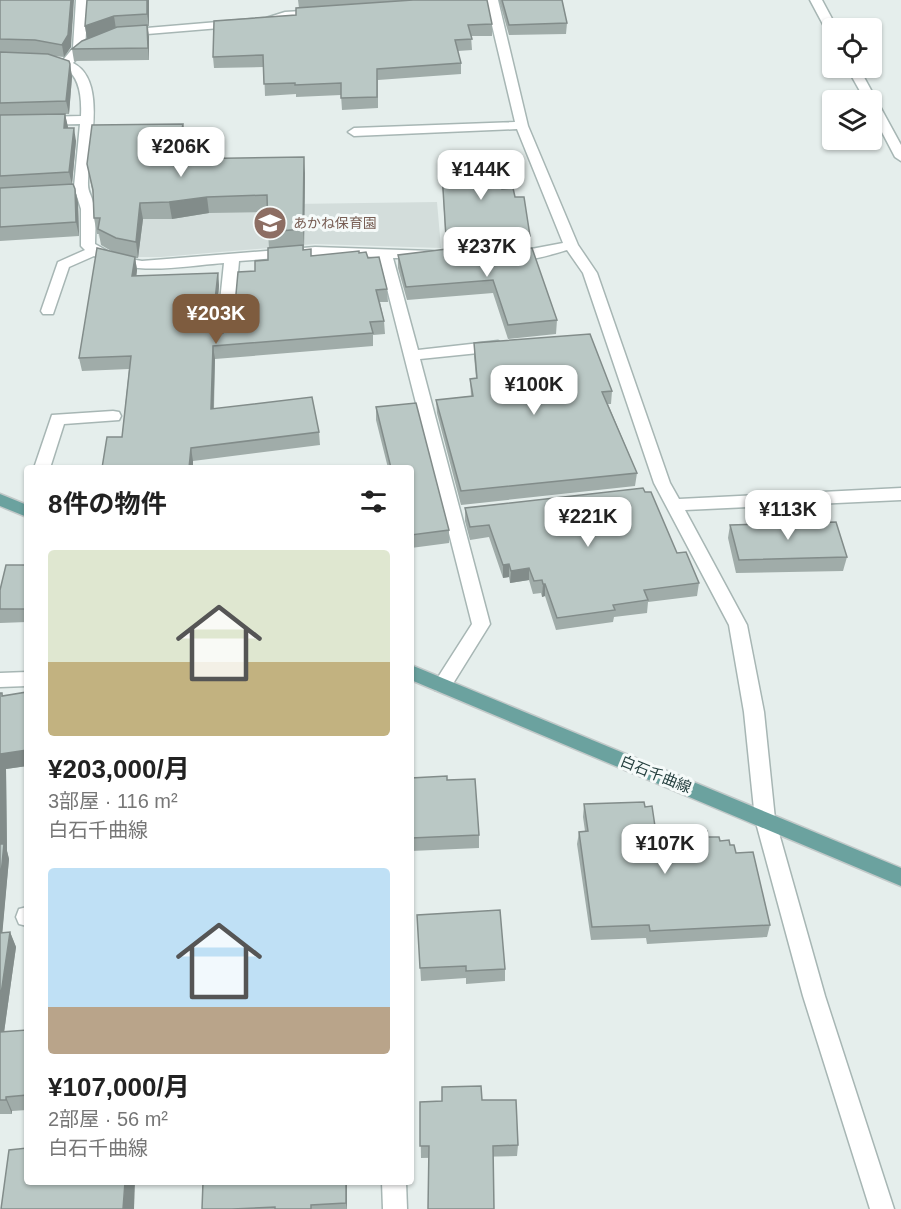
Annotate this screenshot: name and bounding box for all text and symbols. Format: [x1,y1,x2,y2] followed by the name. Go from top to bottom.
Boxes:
[822,18,882,150] map controls
[822,18,882,78] button: locate
[822,90,882,150] button: layers
[139,127,223,178] pin: ¥206K
[152,135,210,157] text: ¥206K
[439,150,523,201] pin: ¥144K
[452,158,510,180] text: ¥144K
[252,205,288,241] school or university icon: あかね保育園
[293,215,377,231] place label: あかね保育園
[445,227,529,278] pin: ¥237K
[458,235,516,257] text: ¥237K
[174,294,258,345] pin: ¥203K
[187,302,245,324] text: ¥203K
[492,365,576,416] pin: ¥100K
[505,373,563,395] text: ¥100K
[357,485,390,518] icon: filters
[48,489,166,519] text: 8件の物件
[746,490,830,541] pin: ¥113K
[546,497,630,548] pin: ¥221K
[759,498,817,520] text: ¥113K
[559,505,617,527] text: ¥221K
[165,589,273,697] icon: home
[618,752,694,796] street label: 白石千曲線
[48,754,190,784] text: ¥203,000/月
[48,790,178,812] text: 3部屋 · 116 m²
[48,819,148,841] text: 白石千曲線
[623,824,707,875] pin: ¥107K
[636,832,694,854] text: ¥107K
[165,907,273,1015] icon: home
[48,1072,190,1102] text: ¥107,000/月
[48,1108,168,1130] text: 2部屋 · 56 m²
[48,1137,148,1159] text: 白石千曲線

